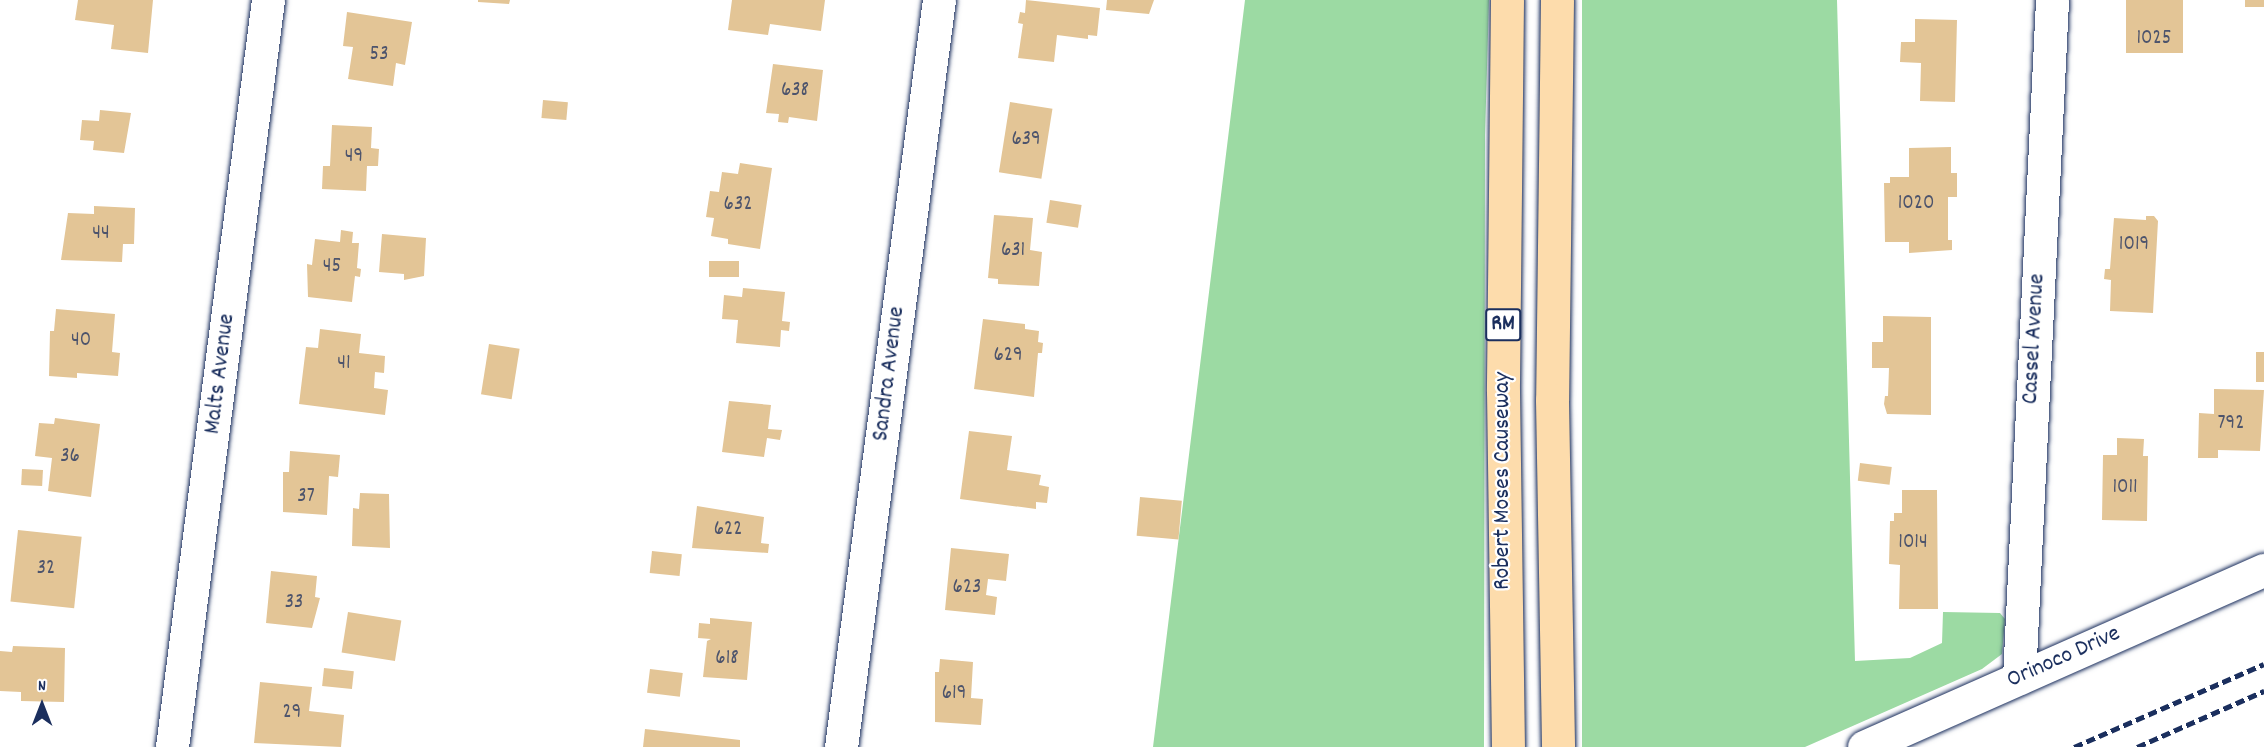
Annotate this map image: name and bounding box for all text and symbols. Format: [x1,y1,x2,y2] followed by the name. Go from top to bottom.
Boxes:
[2137,26,2171,52] house number: 1025
[369,42,389,68] house number: 53
[781,78,809,104] house number: 638
[1011,127,1041,153] house number: 639
[345,144,363,170] house number: 49
[1898,191,1934,217] house number: 1020
[724,192,752,218] house number: 632
[92,221,110,247] house number: 44
[2119,232,2149,258] house number: 1019
[1001,238,1025,264] house number: 631
[323,254,341,280] house number: 45
[2017,273,2053,405] street label: Cassel Avenue
[867,305,913,443] street label: Sandra Avenue
[1485,306,1521,344] road number: RM
[199,312,243,436] street label: Malts Avenue
[71,328,91,354] house number: 40
[993,343,1023,369] house number: 629
[337,351,351,377] house number: 41
[1490,372,1518,590] street label: Robert Moses Causeway
[2218,411,2244,437] house number: 792
[60,444,80,470] house number: 36
[2112,475,2138,501] house number: 1011
[297,484,315,510] house number: 37
[714,517,742,543] house number: 622
[1898,530,1928,556] house number: 1014
[37,556,55,582] house number: 32
[953,575,981,601] house number: 623
[285,590,303,616] house number: 33
[2003,620,2125,696] street label: Orinoco Drive
[715,646,739,672] house number: 618
[12,675,72,735] north arrow
[38,675,46,698] text: N
[942,681,966,707] house number: 619
[283,700,301,726] house number: 29

